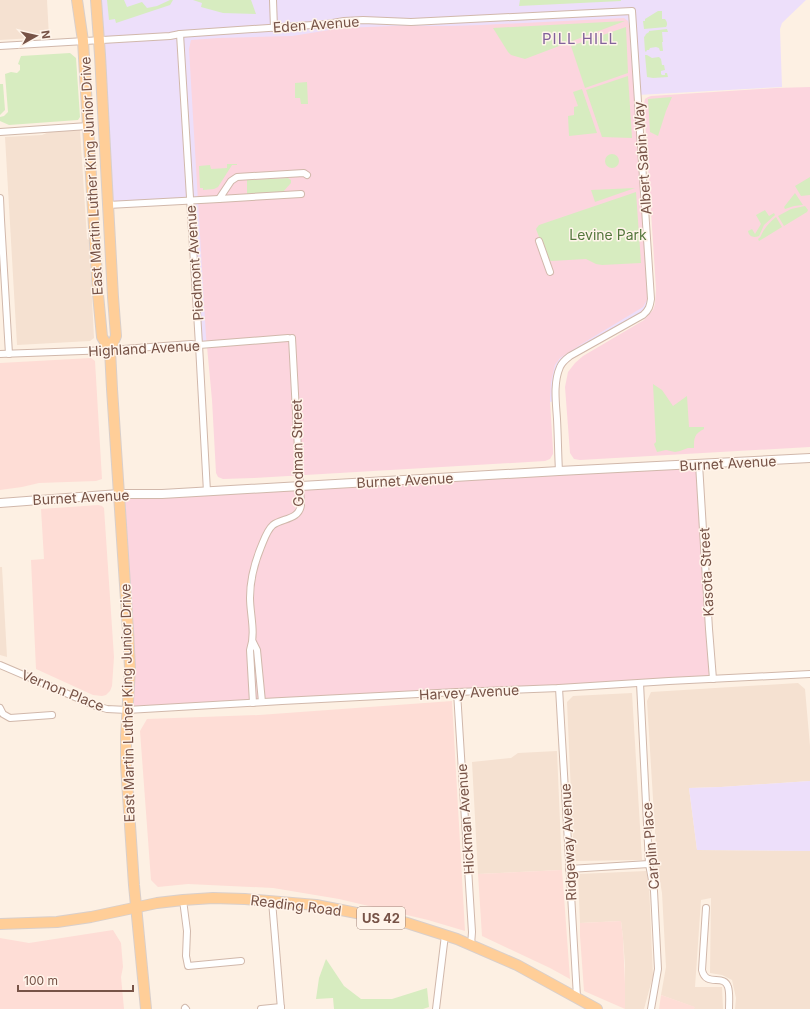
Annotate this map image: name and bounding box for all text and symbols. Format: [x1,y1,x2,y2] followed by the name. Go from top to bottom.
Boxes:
[272,13,360,35] street label: Eden Avenue
[16,16,56,56] north arrow
[38,29,53,40] text: N
[542,29,618,48] district label: PILL HILL
[76,56,106,296] street label: East Martin Luther King Junior Drive
[630,101,654,215] street label: Albert Sabin Way
[181,205,207,321] street label: Piedmont Avenue
[569,226,647,243] park label: Levine Park
[88,337,200,359] street label: Highland Avenue
[288,399,306,507] street label: Goodman Street
[679,452,777,474] street label: Burnet Avenue
[356,469,454,491] street label: Burnet Avenue
[32,486,130,508] street label: Burnet Avenue
[695,527,717,617] street label: Kasota Street
[116,583,138,823] street label: East Martin Luther King Junior Drive
[19,666,107,714] street label: Vernon Place
[419,681,519,703] street label: Harvey Avenue
[453,763,477,875] street label: Hickman Avenue
[556,783,580,901] street label: Ridgeway Avenue
[638,802,662,890] street label: Carplin Place
[250,891,342,919] street label: Reading Road
[357,907,405,929] road number: US 42
[18,967,133,993] scale bar
[24,973,58,988] text: 100 m

